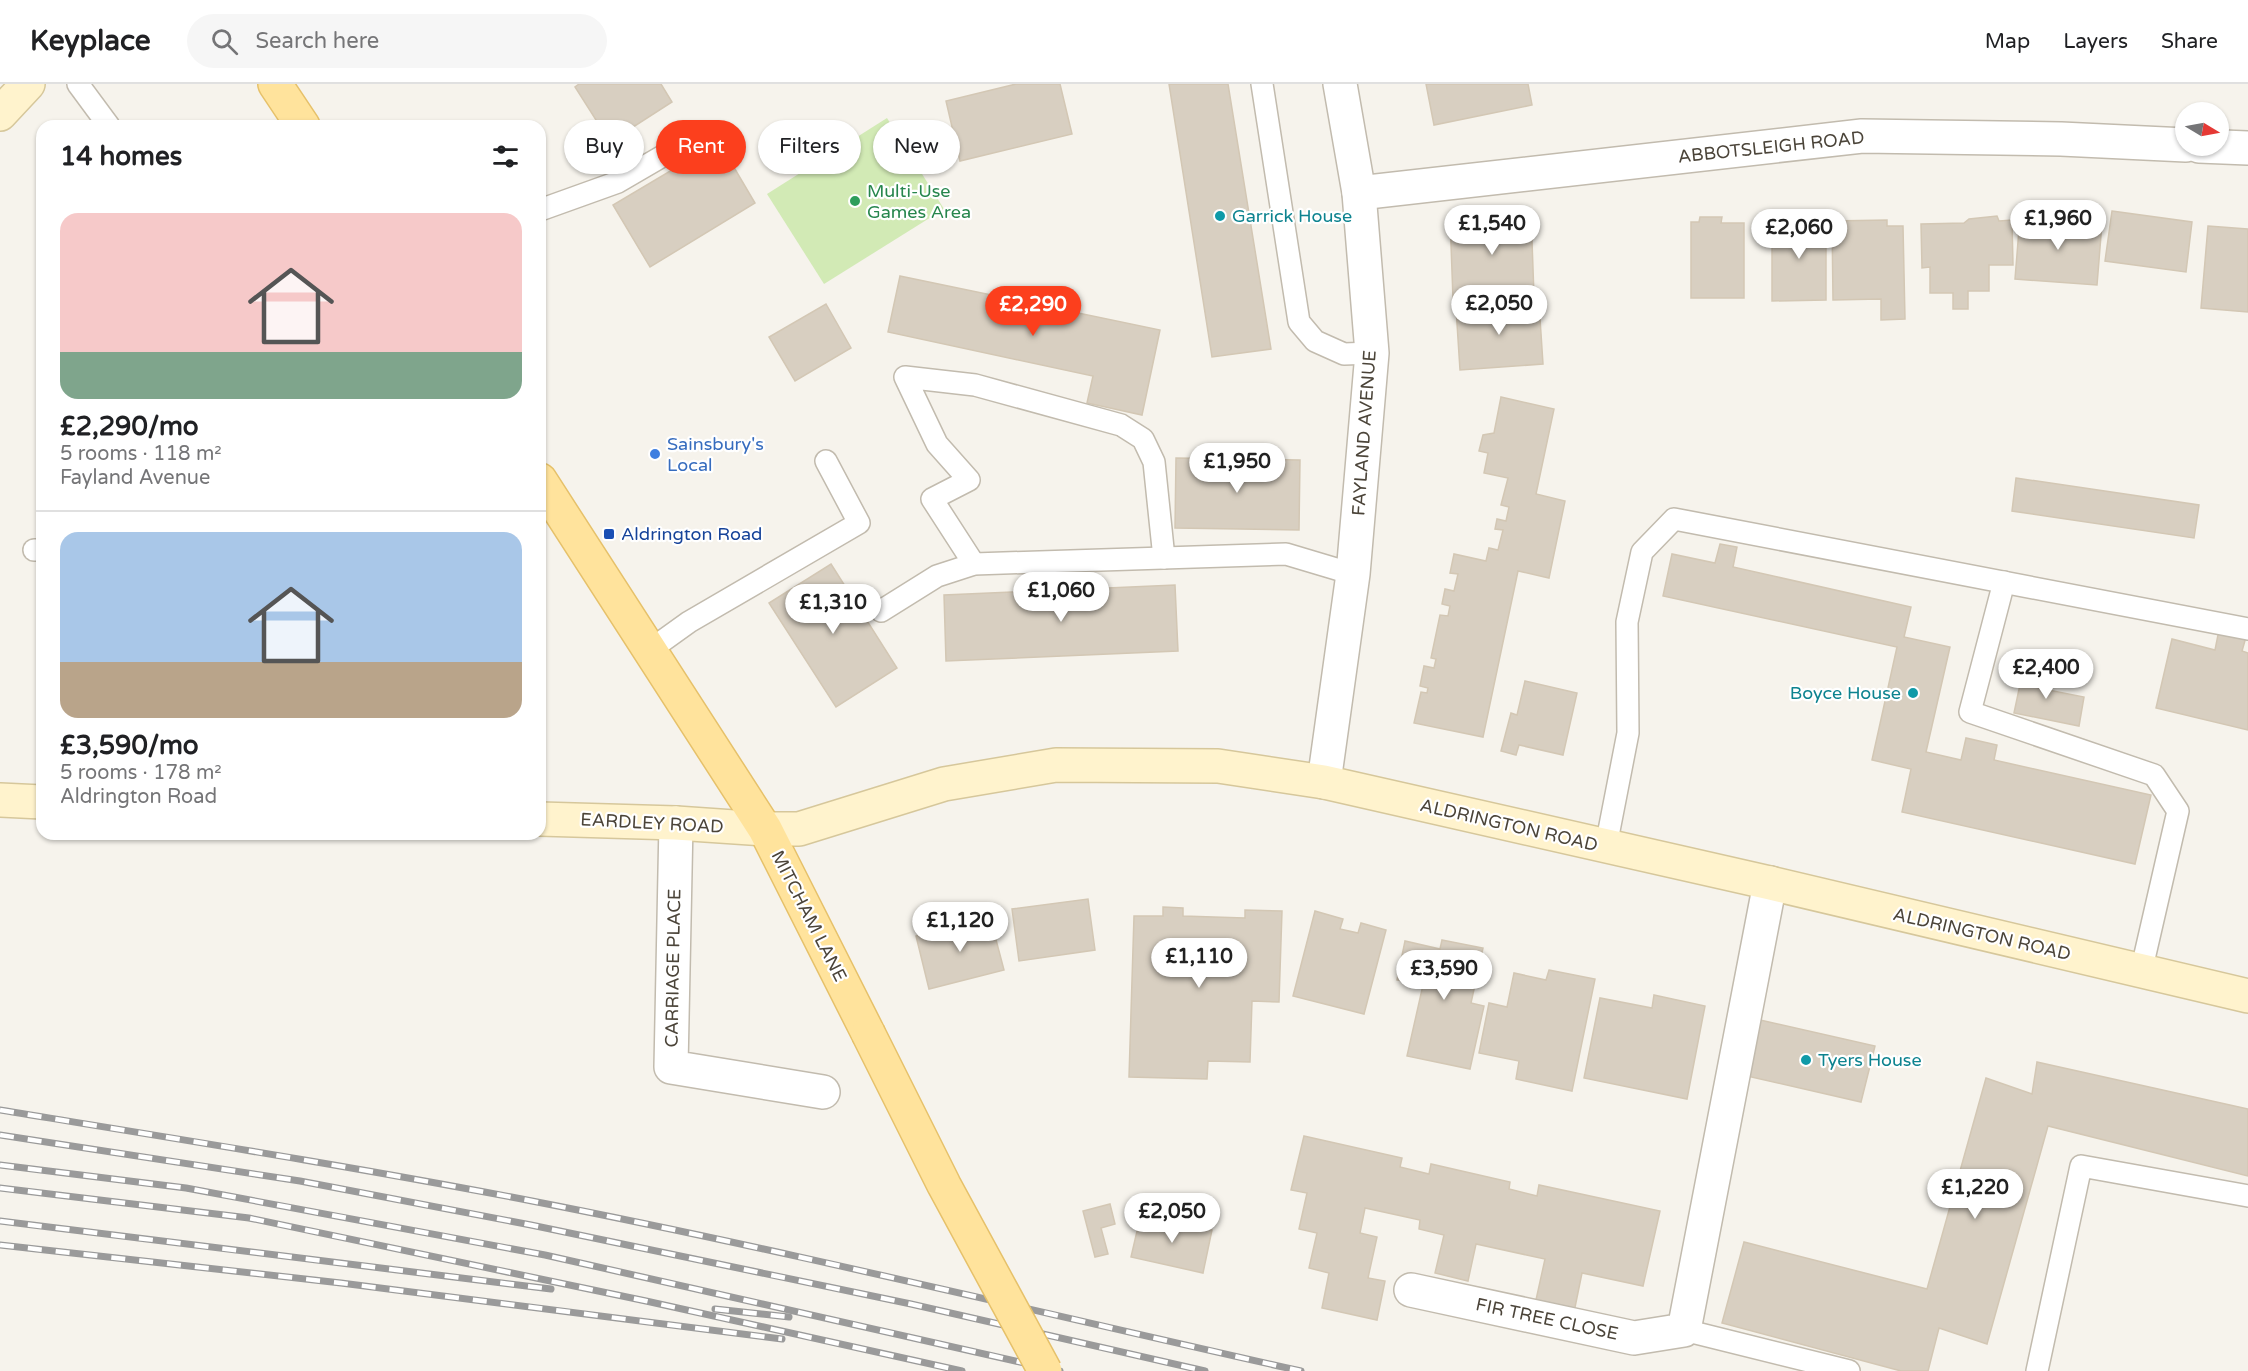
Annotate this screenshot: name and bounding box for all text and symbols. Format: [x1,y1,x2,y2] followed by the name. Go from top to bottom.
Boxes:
[187,14,607,68] search box
[30,24,151,58] text: Keyplace
[208,25,241,58] icon: search
[256,28,379,54] text: Search here
[1985,29,2030,54] text: Map
[2063,29,2128,54] text: Layers
[2161,29,2218,54] text: Share
[2175,102,2229,156] north arrow
[2175,102,2229,156] map controls
[564,120,644,174] chip: Buy
[656,120,746,174] chip: Rent
[758,120,861,174] chip: Filters
[873,120,960,174] chip: New
[1677,126,1865,168] street label: ABBOTSLEIGH ROAD
[489,140,522,173] icon: filters
[60,141,182,172] text: 14 homes
[867,180,971,223] place label: Multi-Use Games Area
[848,194,862,208] marker: Multi-Use Games Area
[2009,200,2107,251] pin: £1,960
[1232,205,1352,227] place label: Garrick House
[1443,205,1541,256] pin: £1,540
[2024,207,2092,231] text: £1,960
[1213,209,1227,223] marker: Garrick House
[1750,209,1848,260] pin: £2,060
[1458,212,1526,236] text: £1,540
[1765,216,1833,240] text: £2,060
[237,252,345,360] icon: home
[1450,285,1548,336] pin: £2,050
[984,286,1082,337] pin: £2,290
[1465,292,1533,316] text: £2,050
[999,293,1067,317] text: £2,290
[1347,349,1381,517] street label: FAYLAND AVENUE
[60,411,199,442] text: £2,290/mo
[667,433,764,476] place label: Sainsbury's Local
[60,442,222,466] text: 5 rooms · 118 m²
[1188,443,1286,494] pin: £1,950
[648,447,662,461] marker: Sainsbury's Local
[1203,450,1271,474] text: £1,950
[60,466,210,490] text: Fayland Avenue
[621,523,762,545] place label: Aldrington Road
[602,527,616,541] marker: Aldrington Road
[237,571,345,679] icon: home
[1012,572,1110,623] pin: £1,060
[1027,579,1095,603] text: £1,060
[784,584,882,635] pin: £1,310
[799,591,867,615] text: £1,310
[1997,649,2095,700] pin: £2,400
[2012,656,2080,680] text: £2,400
[1790,682,1901,704] place label: Boyce House
[1906,686,1920,700] marker: Boyce House
[60,730,199,761] text: £3,590/mo
[60,761,222,785] text: 5 rooms · 178 m²
[60,785,217,809] text: Aldrington Road
[1418,794,1600,856] street label: ALDRINGTON ROAD
[580,808,724,838] street label: EARDLEY ROAD
[767,847,851,985] street label: MITCHAM LANE
[661,888,685,1048] street label: CARRIAGE PLACE
[911,902,1009,953] pin: £1,120
[1891,903,2073,965] street label: ALDRINGTON ROAD
[926,909,994,933] text: £1,120
[1150,938,1248,989] pin: £1,110
[1165,945,1233,969] text: £1,110
[1395,950,1493,1001] pin: £3,590
[1410,957,1478,981] text: £3,590
[1818,1049,1922,1071] place label: Tyers House
[1799,1053,1813,1067] marker: Tyers House
[1926,1169,2024,1220] pin: £1,220
[1941,1176,2009,1200] text: £1,220
[1123,1193,1221,1244] pin: £2,050
[1138,1200,1206,1224] text: £2,050
[1474,1293,1620,1345] street label: FIR TREE CLOSE

